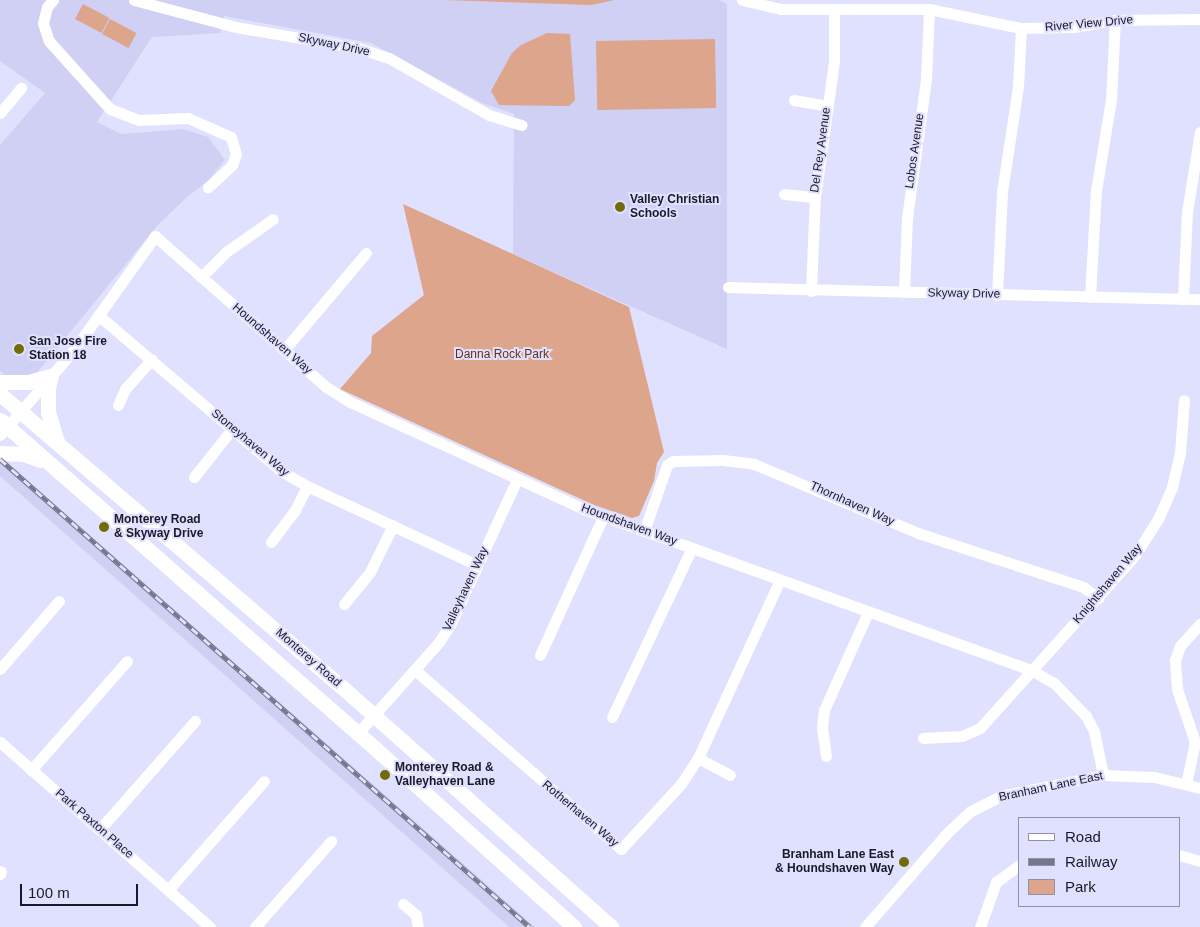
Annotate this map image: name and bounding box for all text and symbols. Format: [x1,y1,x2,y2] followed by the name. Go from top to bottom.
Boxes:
[1044,13,1134,35] street label: River View Drive
[297,30,371,60] street label: Skyway Drive
[808,106,834,194] street label: Del Rey Avenue
[903,112,927,190] street label: Lobos Avenue
[630,193,719,221] place label: Valley Christian Schools
[614,201,626,213] marker: Valley Christian Schools
[928,286,1000,302] street label: Skyway Drive
[229,300,315,378] street label: Houndshaven Way
[29,335,107,363] place label: San Jose Fire Station 18
[13,343,25,355] marker: San Jose Fire Station 18
[455,348,549,362] park label: Danna Rock Park
[208,406,292,480] street label: Stoneyhaven Way
[808,479,896,529] street label: Thornhaven Way
[579,501,679,549] street label: Houndshaven Way
[114,513,203,541] place label: Monterey Road & Skyway Drive
[98,521,110,533] marker: Monterey Road & Skyway Drive
[1070,541,1146,627] street label: Knightshaven Way
[440,545,492,633] street label: Valleyhaven Way
[272,626,344,690] street label: Monterey Road
[395,761,495,789] place label: Monterey Road & Valleyhaven Lane
[379,769,391,781] marker: Monterey Road & Valleyhaven Lane
[998,769,1104,805] street label: Branham Lane East
[539,778,621,850] street label: Rotherhaven Way
[52,786,136,862] street label: Park Paxton Place
[1018,817,1180,907] legend
[1065,828,1101,845] text: Road
[775,848,894,876] place label: Branham Lane East & Houndshaven Way
[1065,853,1118,870] text: Railway
[898,856,910,868] marker: Branham Lane East & Houndshaven Way
[22,874,140,906] scale bar
[1065,878,1096,895] text: Park
[28,884,70,901] text: 100 m

